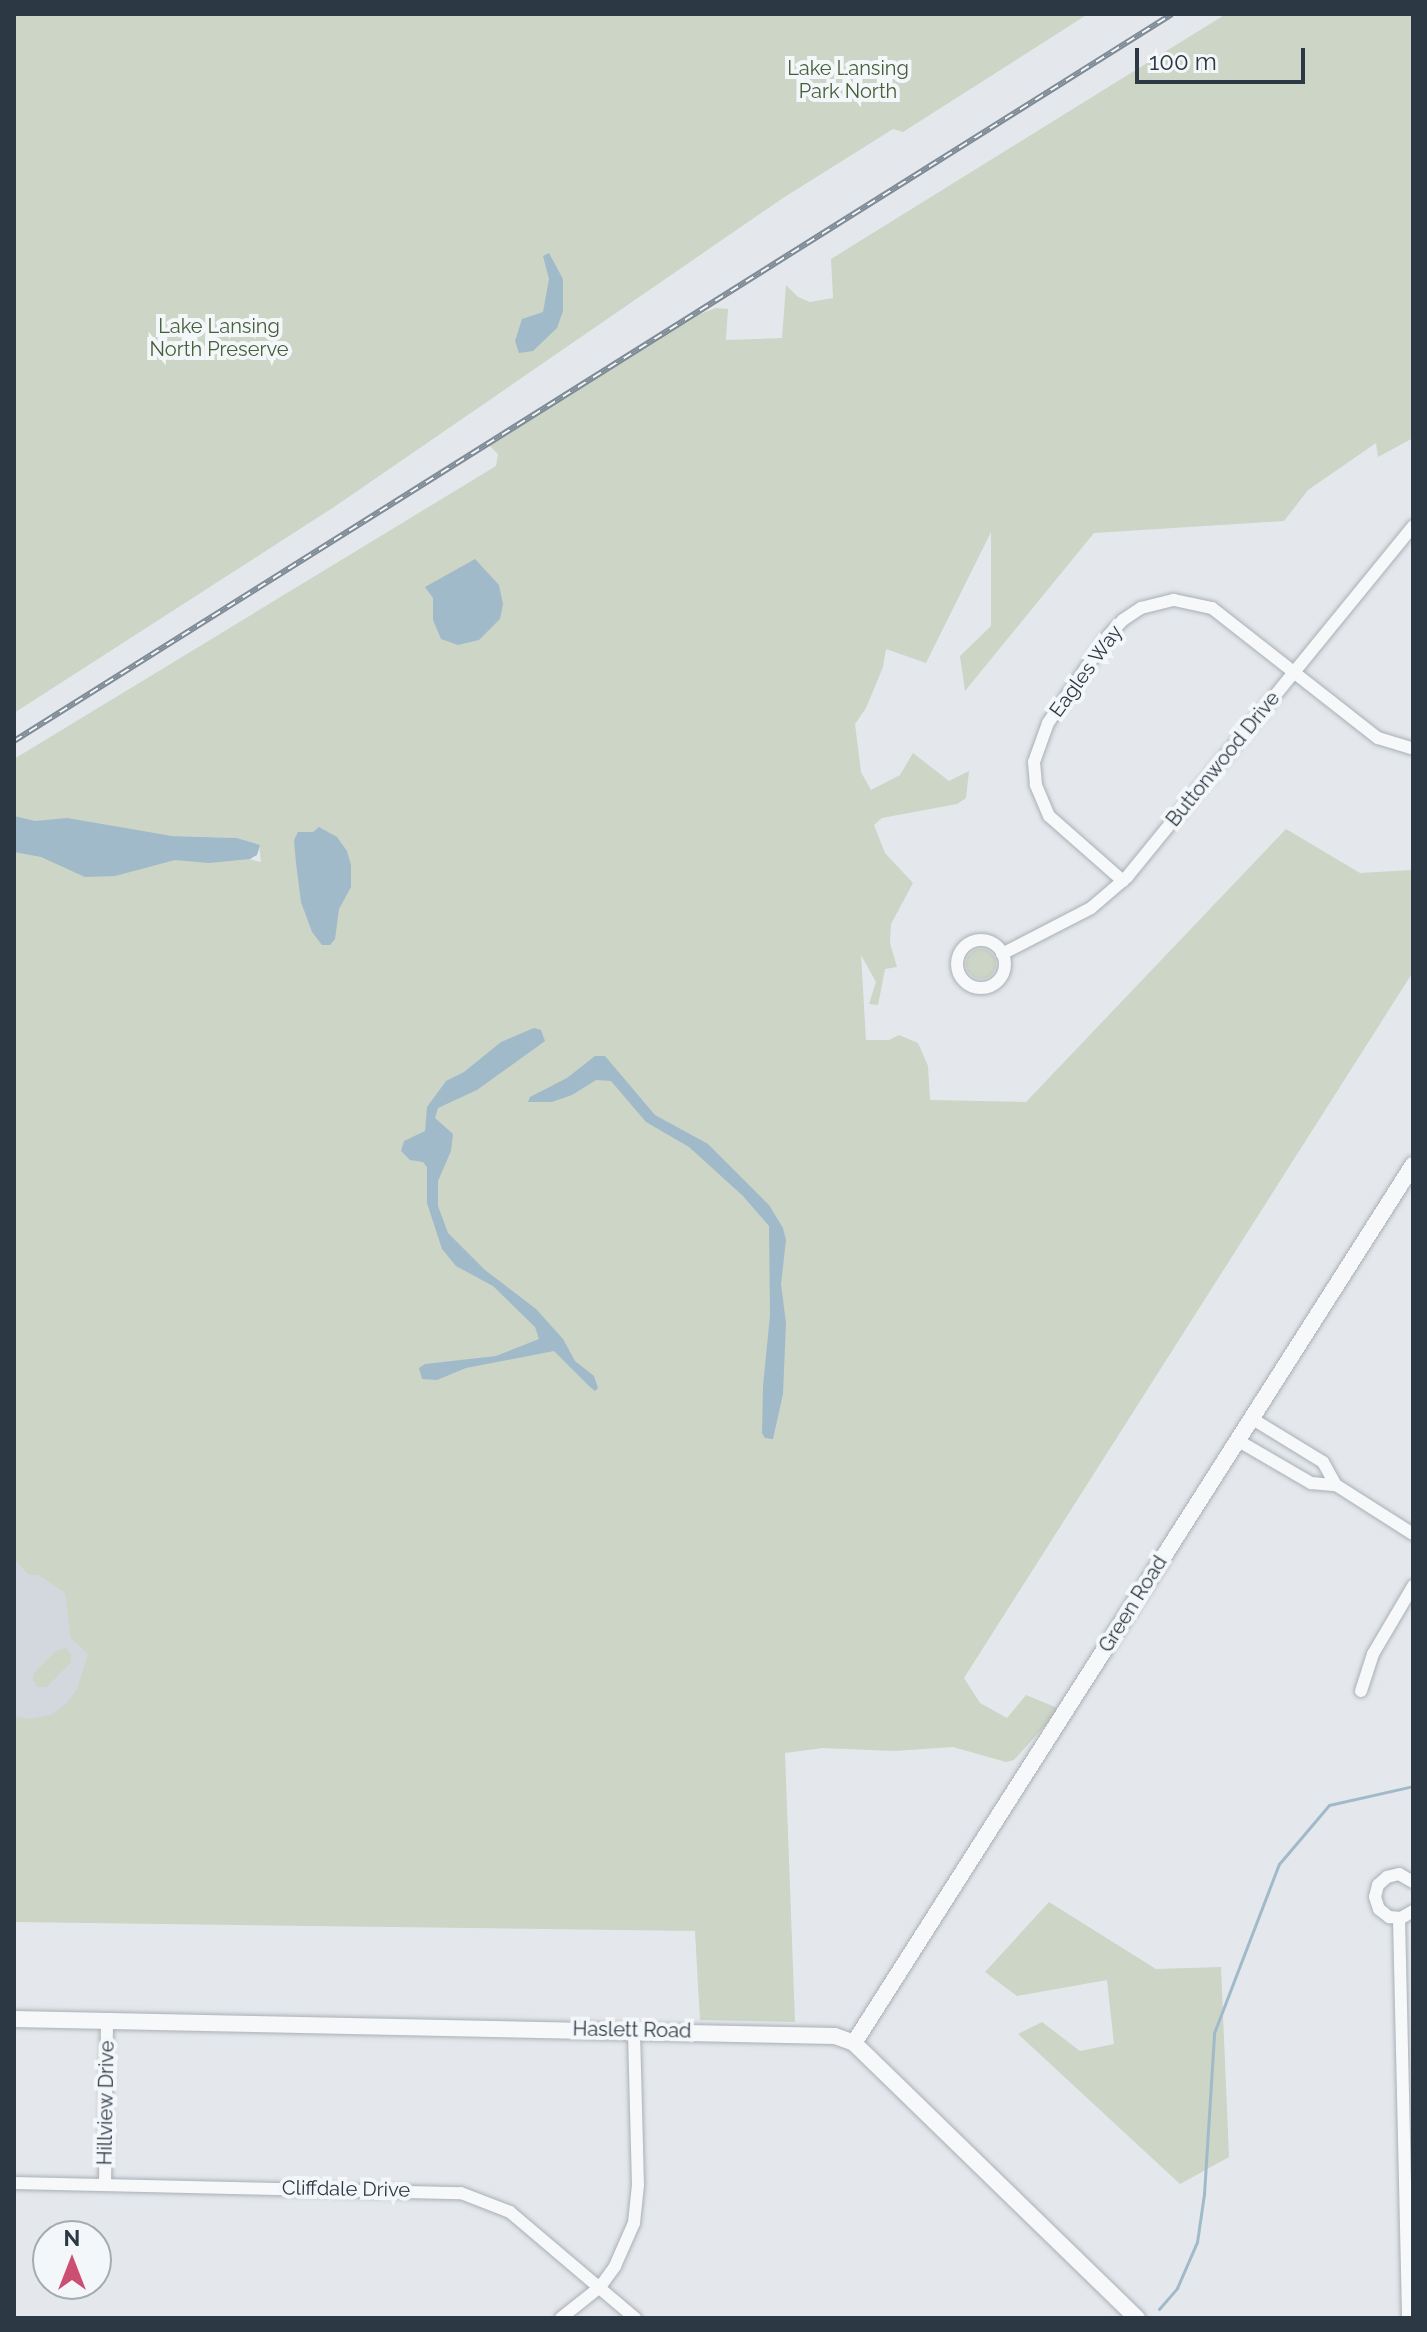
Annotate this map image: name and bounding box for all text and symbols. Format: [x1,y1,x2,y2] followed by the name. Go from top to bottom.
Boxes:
[1139,32,1309,82] scale bar
[1149,47,1217,76] text: 100 m
[787,56,909,103] park label: Lake Lansing Park North
[150,315,288,362] park label: Lake Lansing North Preserve
[1044,620,1128,722] street label: Eagles Way
[1161,687,1285,831] street label: Buttonwood Drive
[1094,1551,1172,1657] street label: Green Road
[572,2017,692,2043] street label: Haslett Road
[93,2040,119,2166] street label: Hillview Drive
[282,2176,410,2202] street label: Cliffdale Drive
[32,2220,112,2300] north arrow
[64,2225,80,2251] text: N

